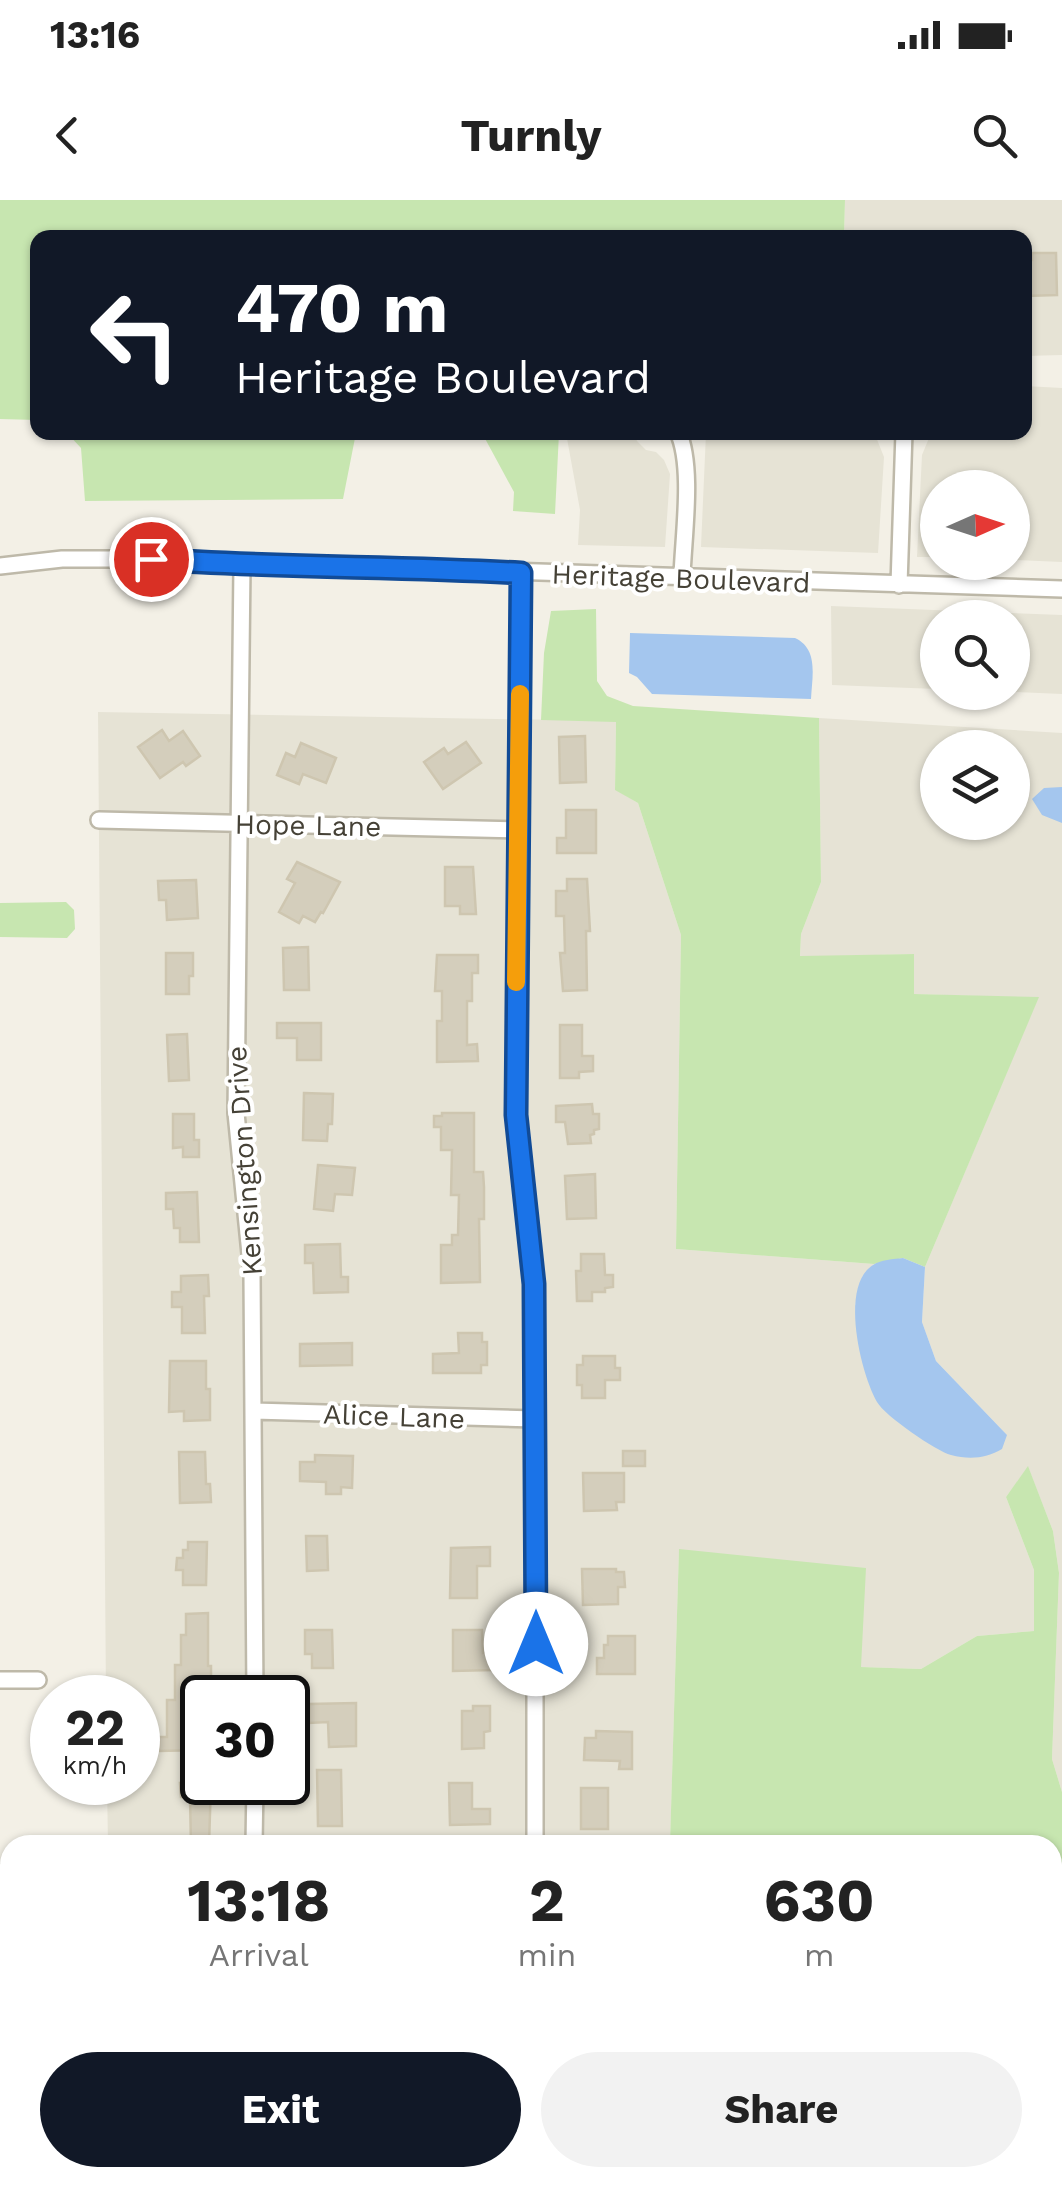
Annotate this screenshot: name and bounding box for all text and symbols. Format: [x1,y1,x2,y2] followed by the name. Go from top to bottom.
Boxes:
[50,13,140,57] text: 13:16
[40,108,95,163] icon: back
[967,108,1022,163] icon: search
[460,109,602,162] text: Turnly
[235,267,448,349] text: 470 m
[70,270,200,400] icon: left
[235,351,651,404] text: Heritage Boulevard
[920,470,1030,580] north arrow
[920,470,1030,840] map controls
[109,517,194,602] pin
[124,532,179,587] icon: arrive
[551,557,811,600] street label: Heritage Boulevard
[920,600,1030,710] button: search
[920,730,1030,840] button: layers
[234,808,382,843] street label: Hope Lane
[220,1045,269,1277] street label: Kensington Drive
[322,1398,465,1435] street label: Alice Lane
[484,1592,588,1696] position arrow
[180,1675,310,1805] speed limit sign: 30
[65,1698,125,1757] text: 22
[63,1751,127,1780] text: km/h
[187,1865,330,1936] text: 13:18
[529,1865,565,1936] text: 2
[764,1865,875,1936] text: 630
[209,1936,309,1974] text: Arrival
[518,1936,576,1974] text: min
[804,1936,834,1974] text: m
[40,2052,521,2167] button: Exit
[541,2052,1022,2167] button: Share

